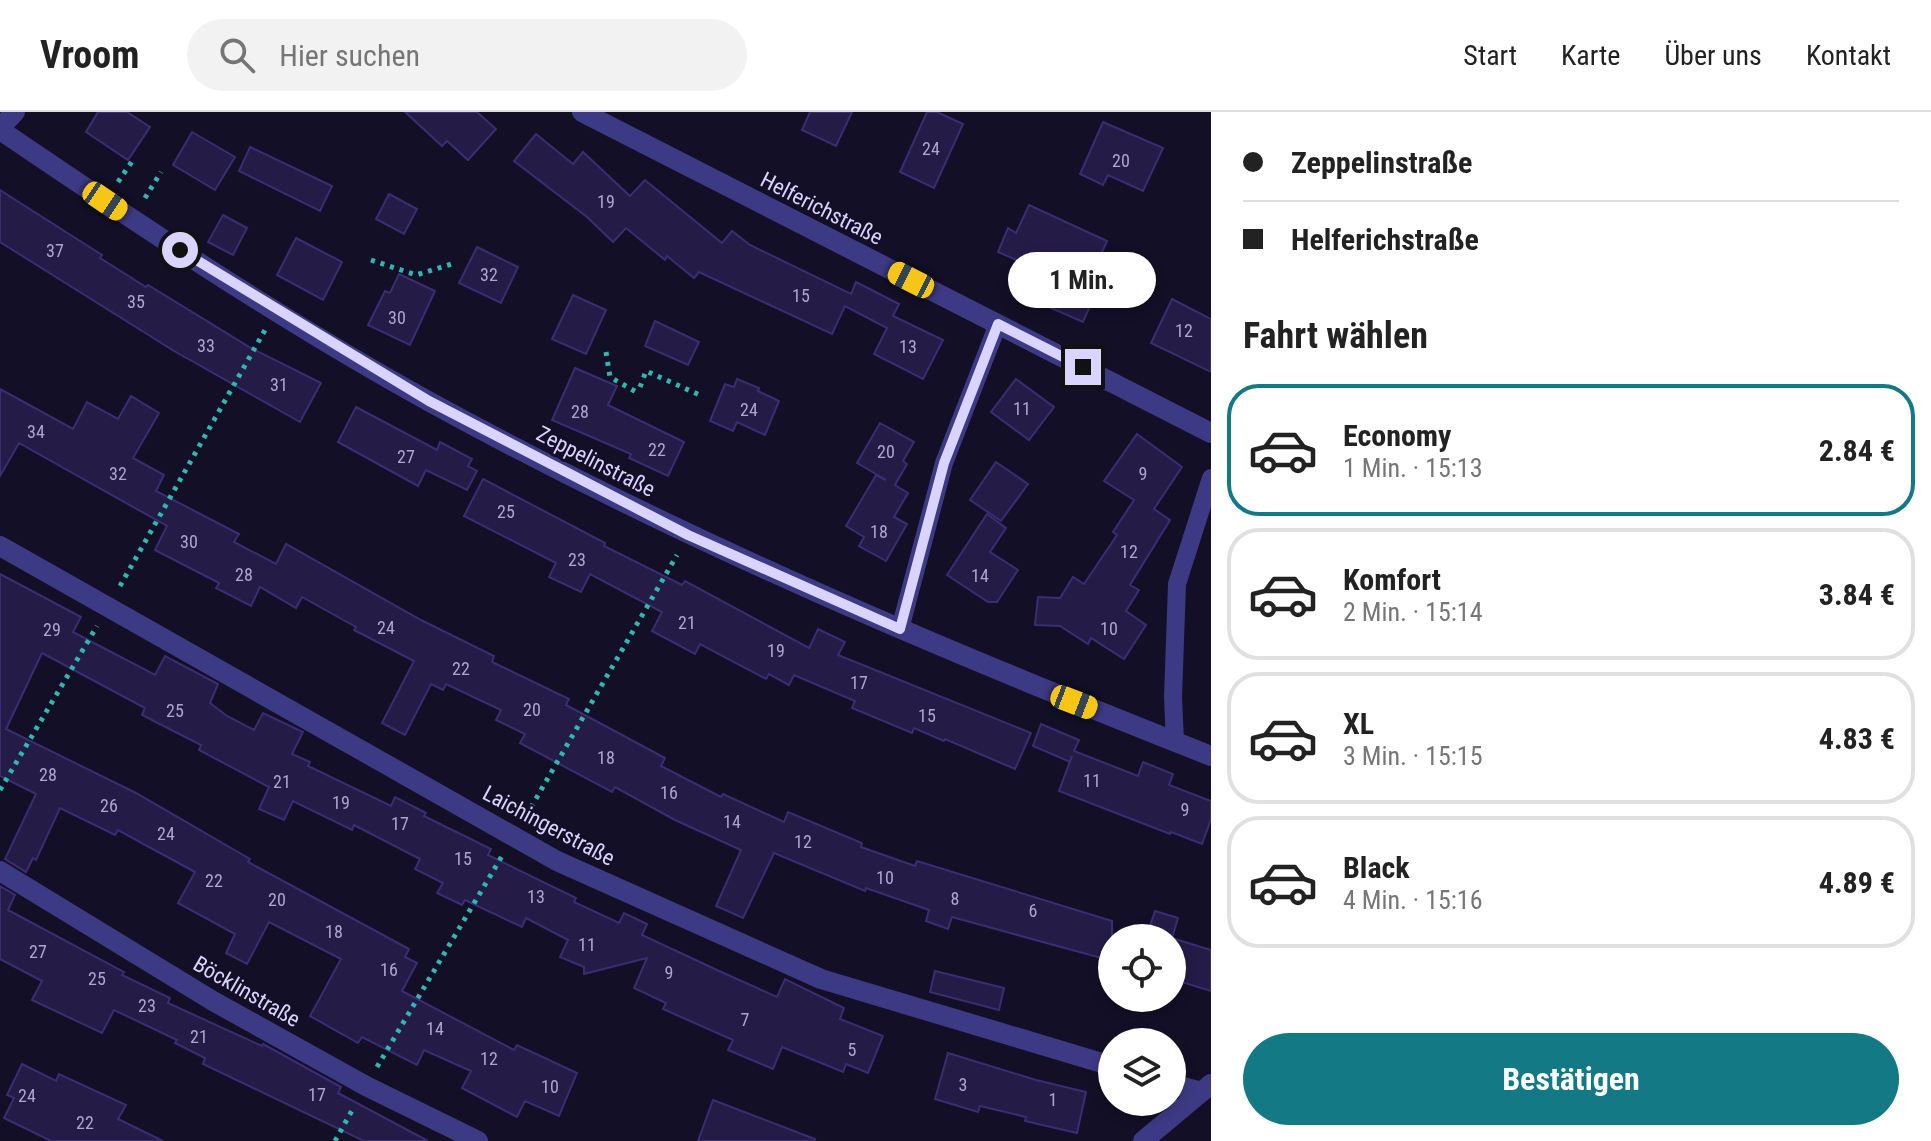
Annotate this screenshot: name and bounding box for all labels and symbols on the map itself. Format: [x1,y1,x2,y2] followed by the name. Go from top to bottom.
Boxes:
[922,138,940,159] house number: 24
[1112,150,1130,171] house number: 20
[757,167,887,250] street label: Helferichstraße
[78,178,132,224] car
[597,191,615,212] house number: 19
[162,232,198,268] route start
[46,240,64,261] house number: 37
[1009,251,1157,307] callout: 1 Min.
[884,258,938,302] car
[480,264,498,285] house number: 32
[792,285,810,306] house number: 15
[127,291,145,312] house number: 35
[388,307,406,328] house number: 30
[1175,320,1193,341] house number: 12
[197,335,215,356] house number: 33
[899,336,917,357] house number: 13
[1065,349,1101,385] route end
[270,374,288,395] house number: 31
[1013,398,1031,419] house number: 11
[740,399,758,420] house number: 24
[571,401,589,422] house number: 28
[27,421,45,442] house number: 34
[532,421,659,502] street label: Zeppelinstraße
[648,439,666,460] house number: 22
[877,441,895,462] house number: 20
[397,446,415,467] house number: 27
[109,463,127,484] house number: 32
[1139,463,1147,484] house number: 9
[497,501,515,522] house number: 25
[870,521,888,542] house number: 18
[180,531,198,552] house number: 30
[1120,541,1138,562] house number: 12
[568,549,586,570] house number: 23
[235,564,253,585] house number: 28
[971,565,989,586] house number: 14
[678,612,696,633] house number: 21
[377,617,395,638] house number: 24
[1100,618,1118,639] house number: 10
[43,619,61,640] house number: 29
[767,640,785,661] house number: 19
[452,658,470,679] house number: 22
[850,672,868,693] house number: 17
[1047,682,1101,722] car
[523,699,541,720] house number: 20
[166,700,184,721] house number: 25
[918,705,936,726] house number: 15
[597,747,615,768] house number: 18
[39,764,57,785] house number: 28
[1083,770,1101,791] house number: 11
[273,771,291,792] house number: 21
[479,780,619,871] street label: Laichingerstraße
[660,782,678,803] house number: 16
[332,792,350,813] house number: 19
[100,795,118,816] house number: 26
[1181,799,1189,820] house number: 9
[723,811,741,832] house number: 14
[391,813,409,834] house number: 17
[157,823,175,844] house number: 24
[794,831,812,852] house number: 12
[454,848,472,869] house number: 15
[876,867,894,888] house number: 10
[205,870,223,891] house number: 22
[527,886,545,907] house number: 13
[951,888,959,909] house number: 8
[268,889,286,910] house number: 20
[1029,900,1037,921] house number: 6
[325,921,343,942] house number: 18
[578,934,596,955] house number: 11
[29,941,47,962] house number: 27
[189,951,305,1032] street label: Böcklinstraße
[380,959,398,980] house number: 16
[665,962,673,983] house number: 9
[88,968,106,989] house number: 25
[138,995,156,1016] house number: 23
[741,1009,750,1030] house number: 7
[426,1018,444,1039] house number: 14
[190,1026,208,1047] house number: 21
[848,1039,857,1060] house number: 5
[480,1048,498,1069] house number: 12
[959,1074,967,1095] house number: 3
[541,1076,559,1097] house number: 10
[308,1084,326,1105] house number: 17
[18,1085,36,1106] house number: 24
[1049,1089,1057,1110] house number: 1
[76,1112,94,1133] house number: 22

